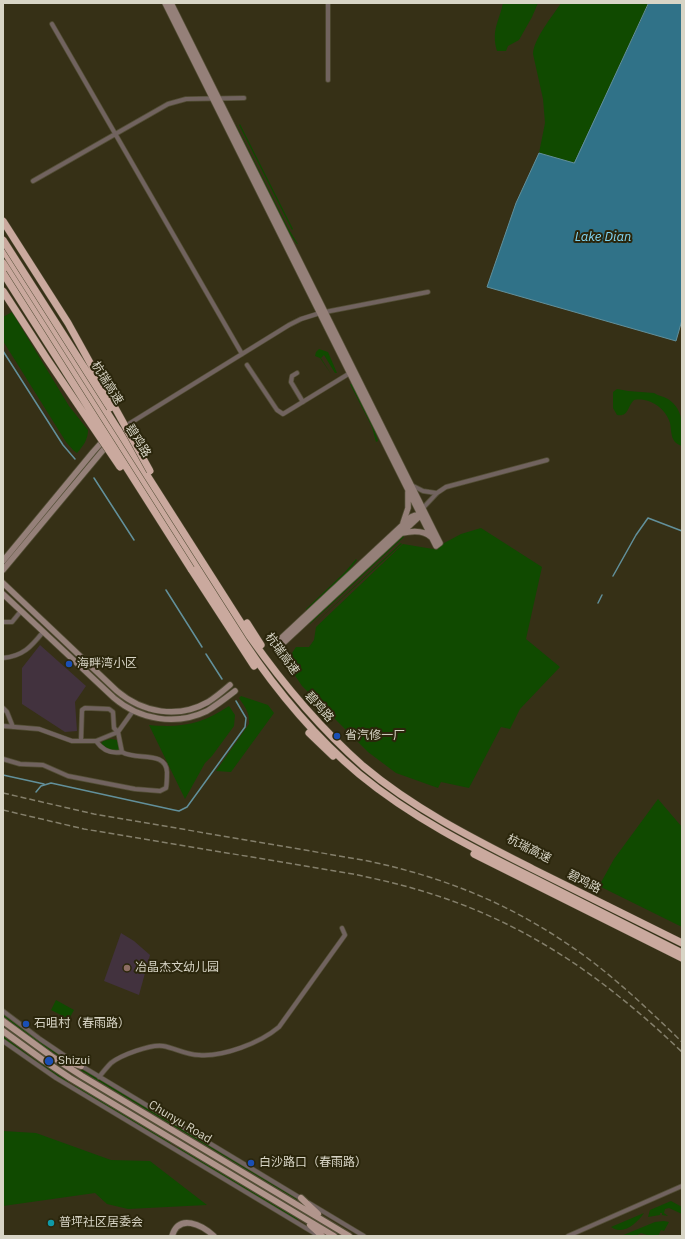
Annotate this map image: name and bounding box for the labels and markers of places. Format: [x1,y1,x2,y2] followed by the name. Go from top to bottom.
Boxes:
[77,657,137,671] place label: 海畔湾小区
[64,659,74,669] marker: 海畔湾小区
[345,729,405,743] place label: 省汽修一厂
[332,731,342,741] marker: 省汽修一厂
[135,961,219,975] place label: 冶晶杰文幼儿园
[122,963,132,973] marker: 冶晶杰文幼儿园
[34,1017,130,1031] place label: 石咀村（春雨路）
[21,1019,31,1029] marker: 石咀村（春雨路）
[58,1054,90,1068] place label: Shizui
[43,1055,55,1067] marker: Shizui
[259,1156,367,1170] place label: 白沙路口（春雨路）
[246,1158,256,1168] marker: 白沙路口（春雨路）
[59,1216,143,1230] place label: 普坪社区居委会
[46,1218,56,1228] marker: 普坪社区居委会

